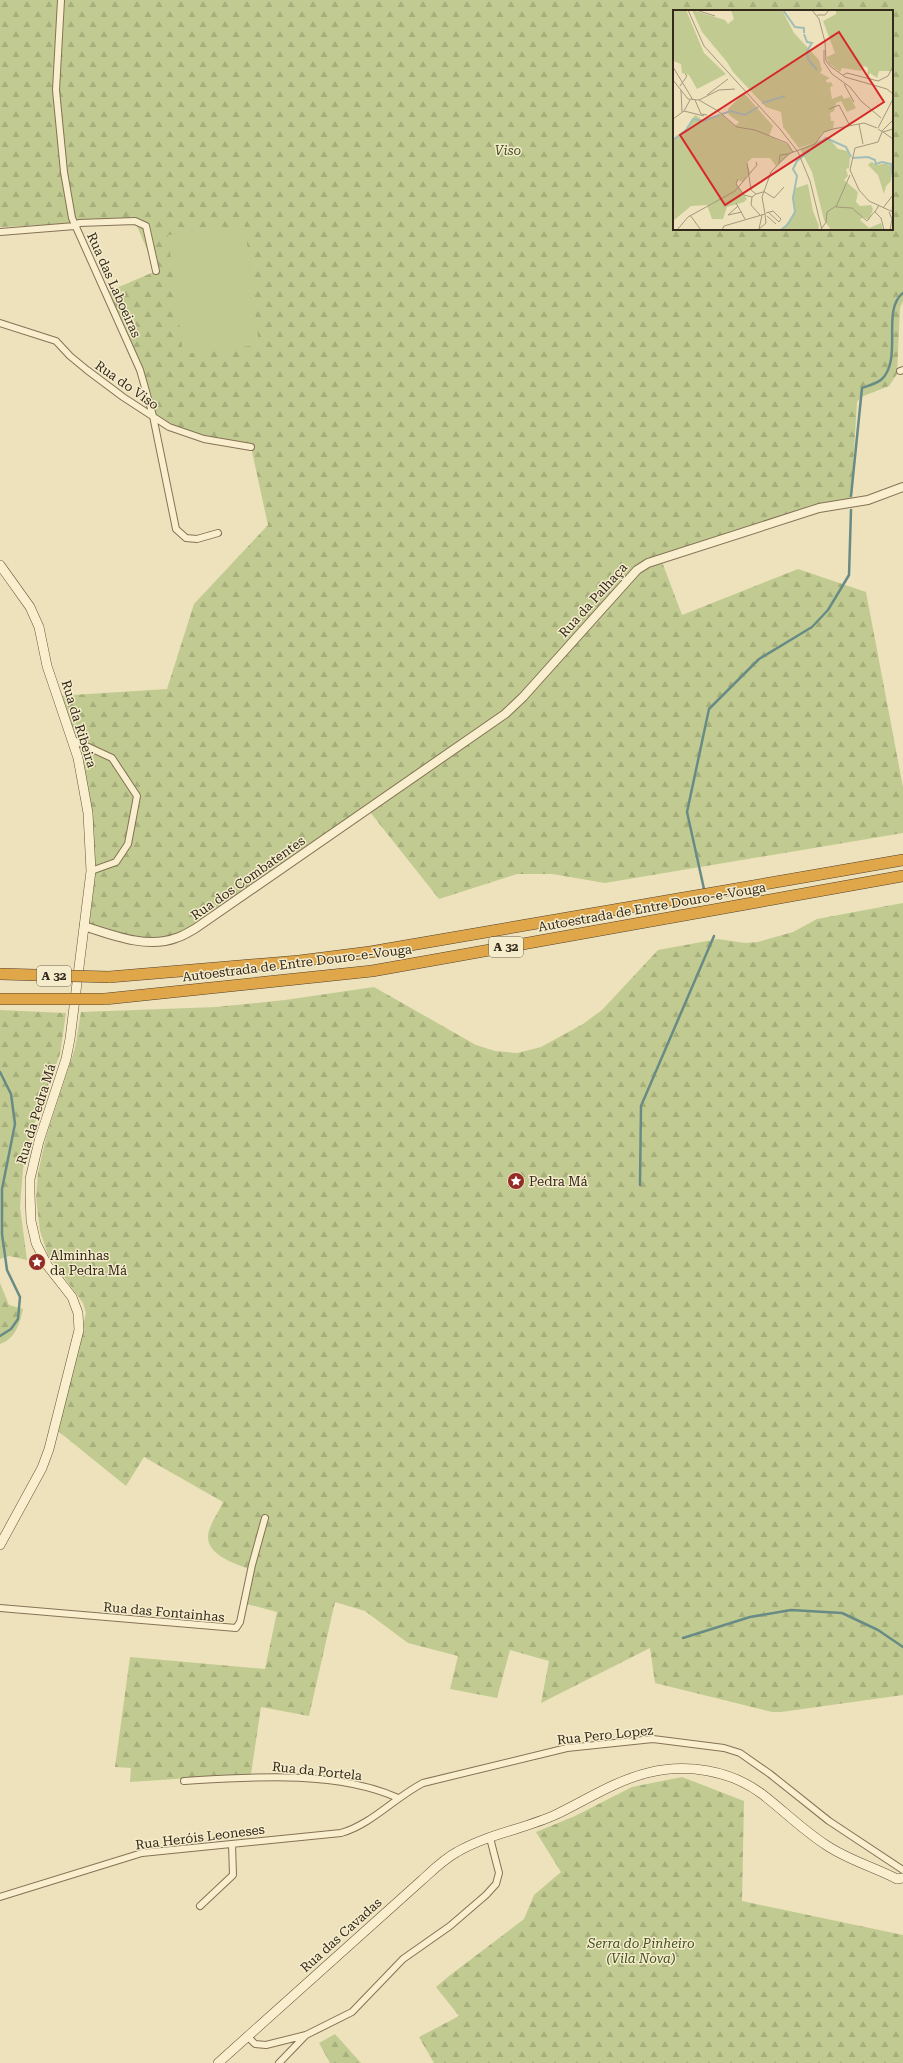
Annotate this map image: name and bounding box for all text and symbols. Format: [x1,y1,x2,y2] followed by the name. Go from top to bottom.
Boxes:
[673,10,893,230] inset map
[495,143,521,158] park label: Viso
[84,230,144,340] street label: Rua das Laboeiras
[92,358,162,412] street label: Rua do Viso
[556,560,630,640] street label: Rua da Palhaça
[59,678,99,770] street label: Rua da Ribeira
[188,833,308,923] street label: Rua dos Combatentes
[537,880,767,934] street label: Autoestrada de Entre Douro-e-Vouga
[489,937,523,957] road number: A 32
[182,941,412,985] street label: Autoestrada de Entre Douro-e-Vouga
[37,966,71,986] road number: A 32
[14,1062,58,1166] street label: Rua da Pedra Má
[506,1171,526,1191] place icon: Pedra Má
[529,1174,587,1189] place label: Pedra Má
[50,1248,127,1278] place label: Alminhas da Pedra Má
[27,1252,47,1272] place icon: Alminhas da Pedra Má
[103,1599,225,1625] street label: Rua das Fontainhas
[556,1722,654,1748] street label: Rua Pero Lopez
[271,1759,363,1783] street label: Rua da Portela
[134,1822,266,1852] street label: Rua Heróis Leoneses
[297,1895,385,1975] street label: Rua das Cavadas
[586,1936,695,1966] park label: Serra do Pinheiro (Vila Nova)

